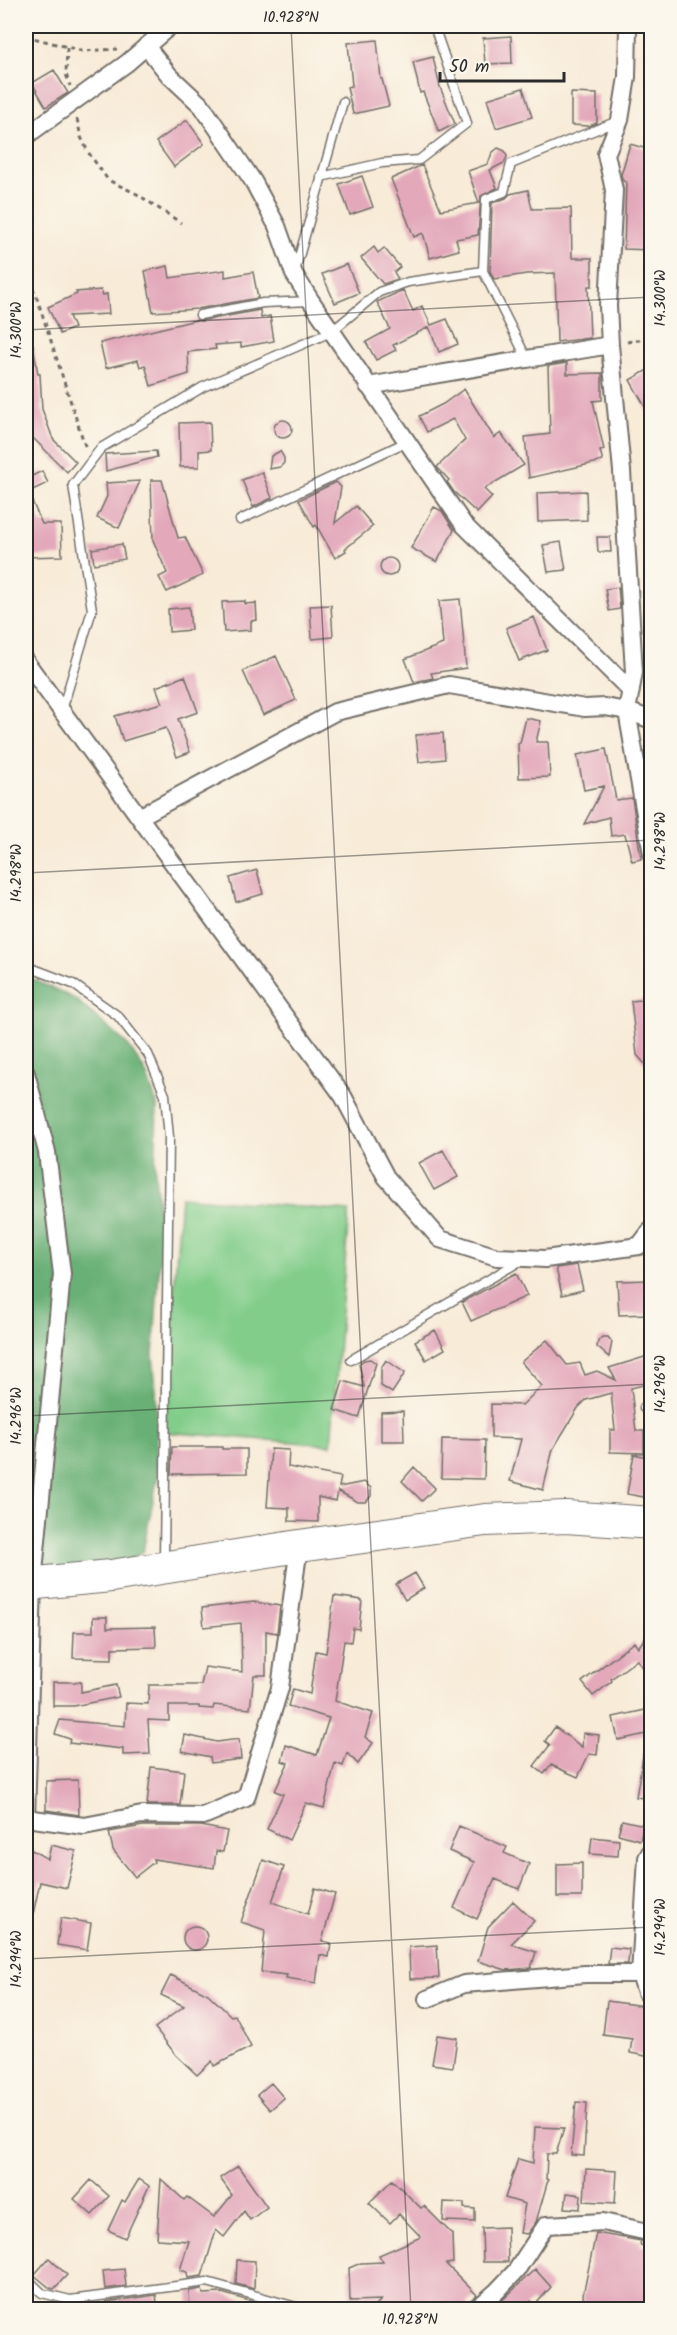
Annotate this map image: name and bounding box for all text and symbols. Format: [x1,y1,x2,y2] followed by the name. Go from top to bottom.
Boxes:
[263,6,319,30] text: 10.928°N
[440,45,564,83] scale bar
[449,53,489,82] text: 50 m
[649,269,673,326] text: 14.300°W
[5,301,29,358] text: 14.300°W
[649,812,673,870] text: 14.298°W
[5,844,29,902] text: 14.298°W
[649,1355,673,1413] text: 14.296°W
[5,1387,29,1445] text: 14.296°W
[649,1898,673,1956] text: 14.294°W
[5,1930,29,1988] text: 14.294°W
[382,2308,438,2332] text: 10.928°N

